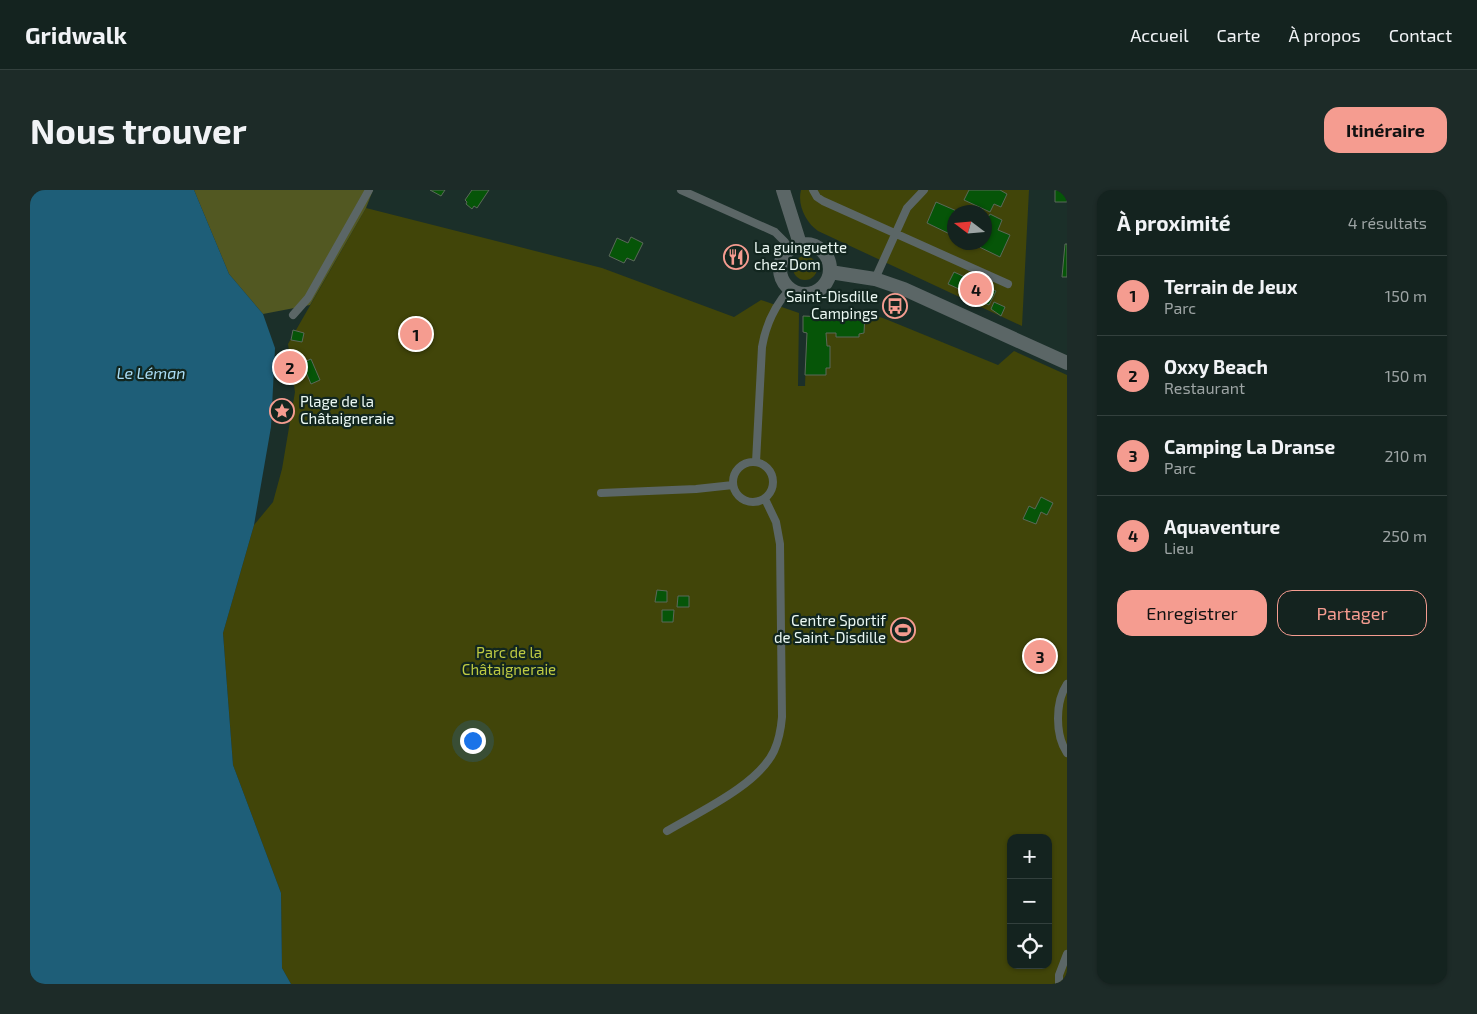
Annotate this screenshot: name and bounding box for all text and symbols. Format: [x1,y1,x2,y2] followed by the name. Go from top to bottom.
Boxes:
[25,20,127,49] text: Gridwalk
[1130,24,1189,46] text: Accueil
[1217,24,1260,46] text: Carte
[1288,24,1361,46] text: À propos
[1389,24,1452,46] text: Contact
[1324,107,1447,153] button: Itinéraire
[30,109,247,151] text: Nous trouver
[947,205,992,250] north arrow
[1117,210,1231,235] text: À proximité
[1348,213,1427,232] text: 4 résultats
[754,238,847,273] place label: La guinguette chez Dom
[723,244,749,270] restaurant icon: La guinguette chez Dom
[960,270,992,308] pin: 4
[1164,275,1298,298] text: Terrain de Jeux
[1130,286,1136,305] text: 1
[1385,286,1427,305] text: 150 m
[786,287,878,322] place label: Saint-Disdille Campings
[882,293,908,319] bus stop icon: Saint-Disdille Campings
[1164,298,1196,317] text: Parc
[400,315,432,353] pin: 1
[274,348,306,386] pin: 2
[1164,355,1268,378] text: Oxxy Beach
[116,363,186,382] water label: Le Léman
[1128,366,1138,385] text: 2
[1385,366,1427,385] text: 150 m
[1164,378,1245,397] text: Restaurant
[300,392,394,427] place label: Plage de la Châtaigneraie
[269,398,295,424] place icon: Plage de la Châtaigneraie
[1164,435,1335,458] text: Camping La Dranse
[1128,446,1138,465] text: 3
[1384,446,1427,465] text: 210 m
[1164,458,1196,477] text: Parc
[1164,515,1280,538] text: Aquaventure
[1128,526,1138,545] text: 4
[1382,526,1427,545] text: 250 m
[1164,538,1194,557] text: Lieu
[1117,590,1267,636] button: Enregistrer
[1277,590,1427,636] button: Partager
[774,611,886,646] place label: Centre Sportif de Saint-Disdille
[890,617,916,643] sports icon: Centre Sportif de Saint-Disdille
[1024,637,1056,675] pin: 3
[462,643,556,678] park label: Parc de la Châtaigneraie
[460,728,486,754] your location
[1007,834,1052,969] map controls
[1007,834,1052,879] button: +
[1007,879,1052,924] button: −
[1007,924,1052,969] button: locate

